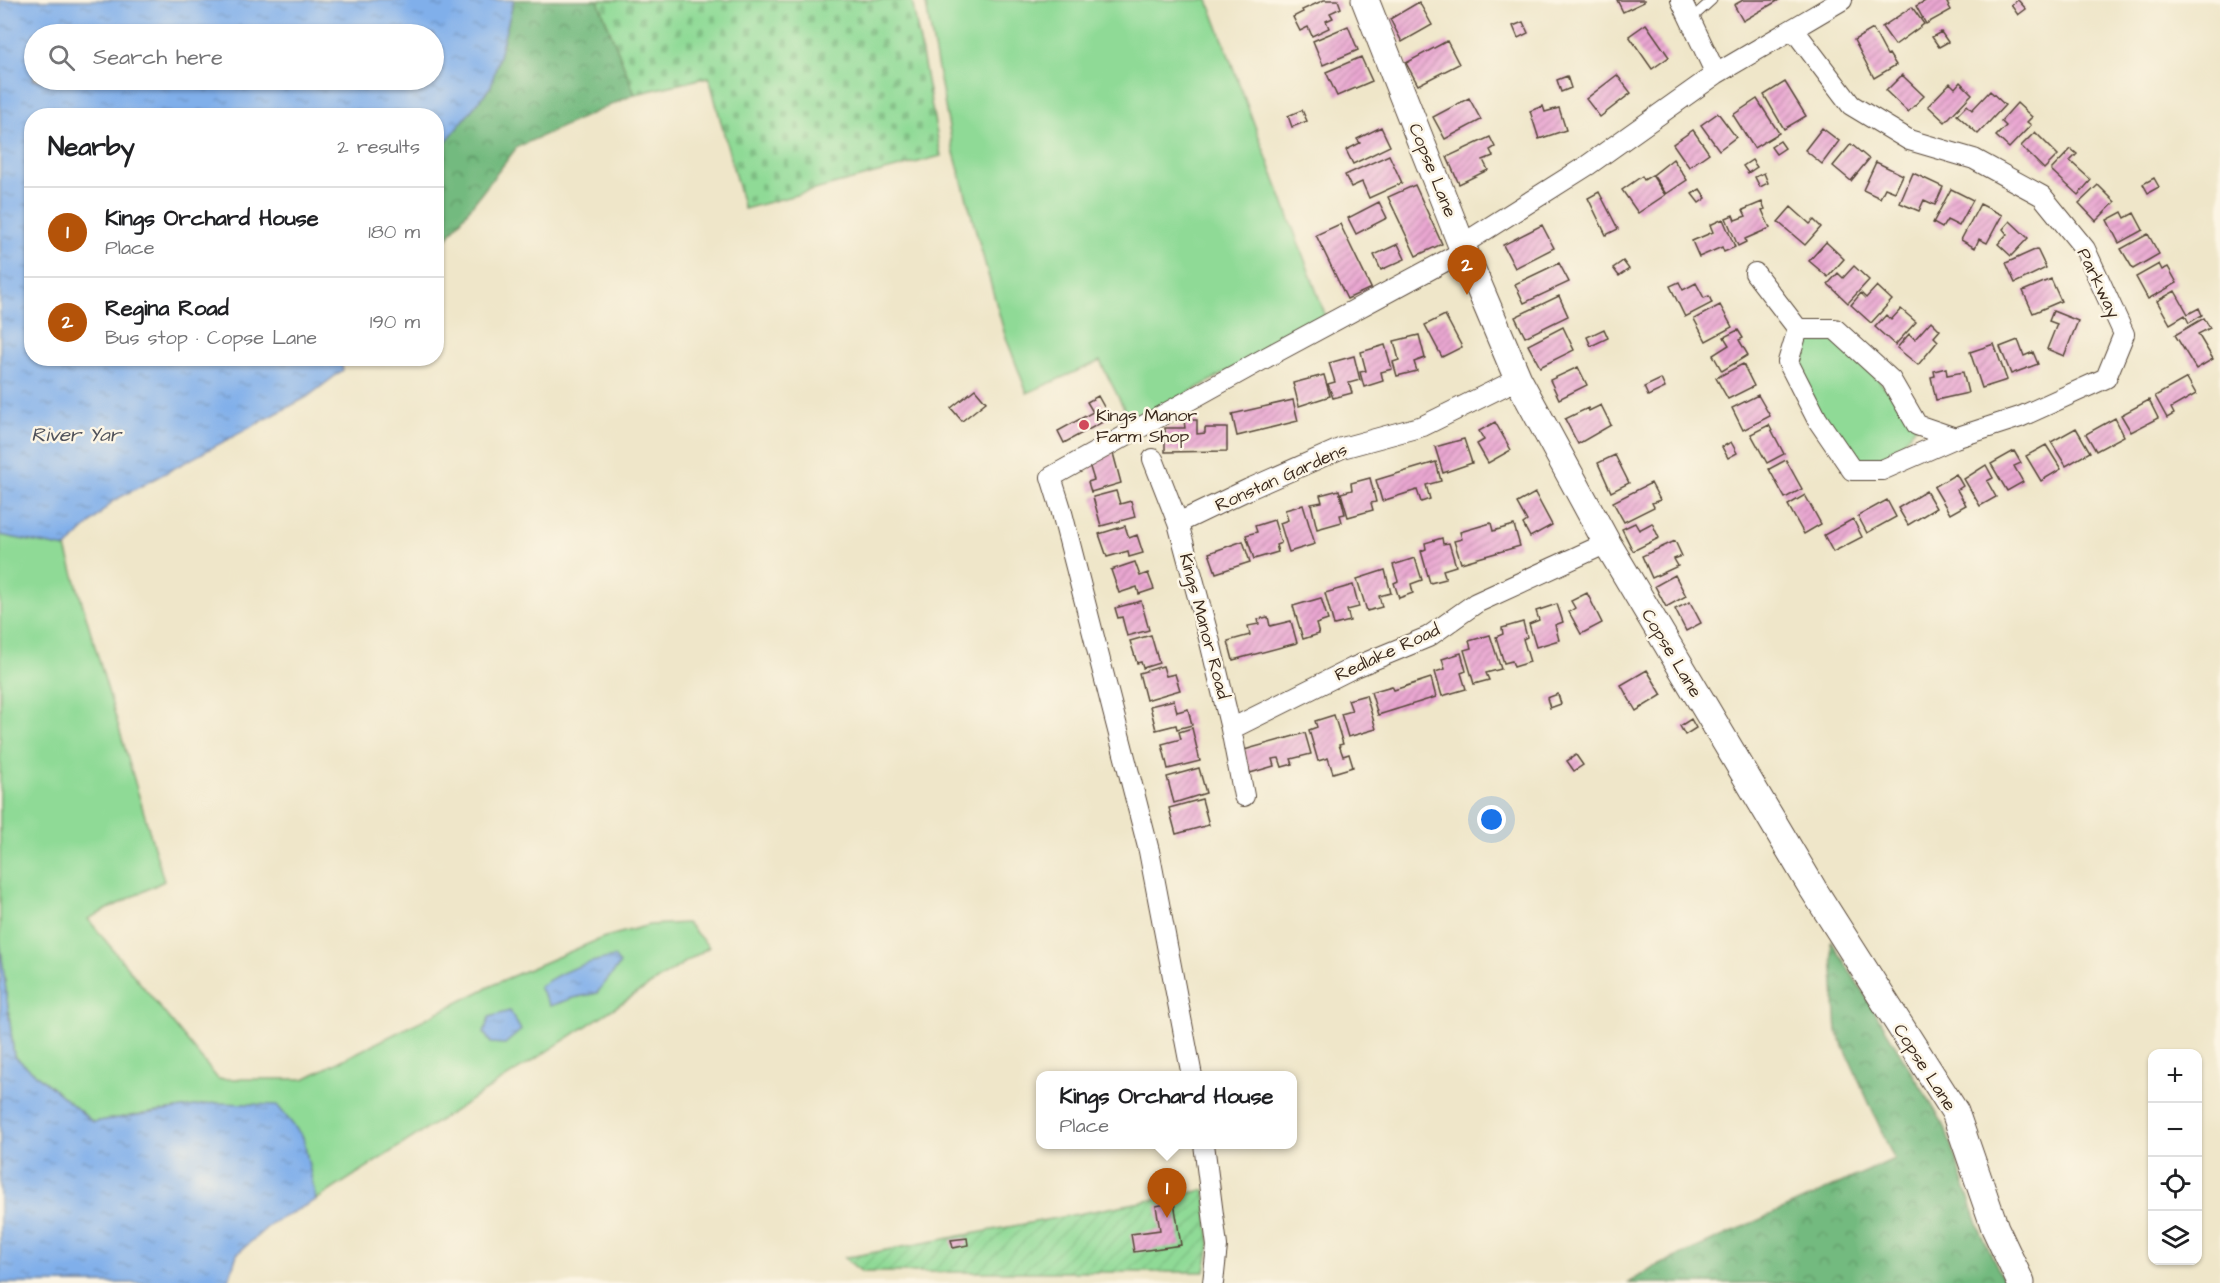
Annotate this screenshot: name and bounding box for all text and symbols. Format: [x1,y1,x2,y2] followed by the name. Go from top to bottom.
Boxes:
[24,24,444,90] search box
[45,41,78,74] icon: search
[93,42,223,73] text: Search here
[1402,120,1463,221] street label: Copse Lane
[48,129,135,165] text: Nearby
[337,133,420,161] text: 2 results
[105,203,319,234] text: Kings Orchard House
[66,218,69,246] text: 1
[368,218,420,246] text: 180 m
[105,234,155,262] text: Place
[2070,244,2126,323] street label: Parkway
[1448,246,1486,295] pin: 2
[105,293,229,324] text: Regina Road
[62,308,73,336] text: 2
[370,308,420,336] text: 190 m
[105,324,317,352] text: Bus stop · Copse Lane
[1096,403,1197,449] place label: Kings Manor Farm Shop
[1077,418,1091,432] marker: Kings Manor Farm Shop
[31,421,123,449] water label: River Yar
[1211,437,1351,518] street label: Ronstan Gardens
[1172,551,1236,702] street label: Kings Manor Road
[1635,604,1708,702] street label: Copse Lane
[1331,617,1444,688] street label: Redlake Road
[1477,805,1506,834] your location
[1887,1019,1962,1116] street label: Copse Lane
[2148,1049,2202,1265] map controls
[2148,1049,2202,1103] button: +
[1036,1071,1297,1149] popup
[1060,1081,1273,1112] text: Kings Orchard House
[2148,1103,2202,1157] button: −
[1060,1112,1109,1140] text: Place
[2148,1157,2202,1211] button: locate
[1148,1168,1186,1218] pin: 1
[2148,1211,2202,1265] button: layers

